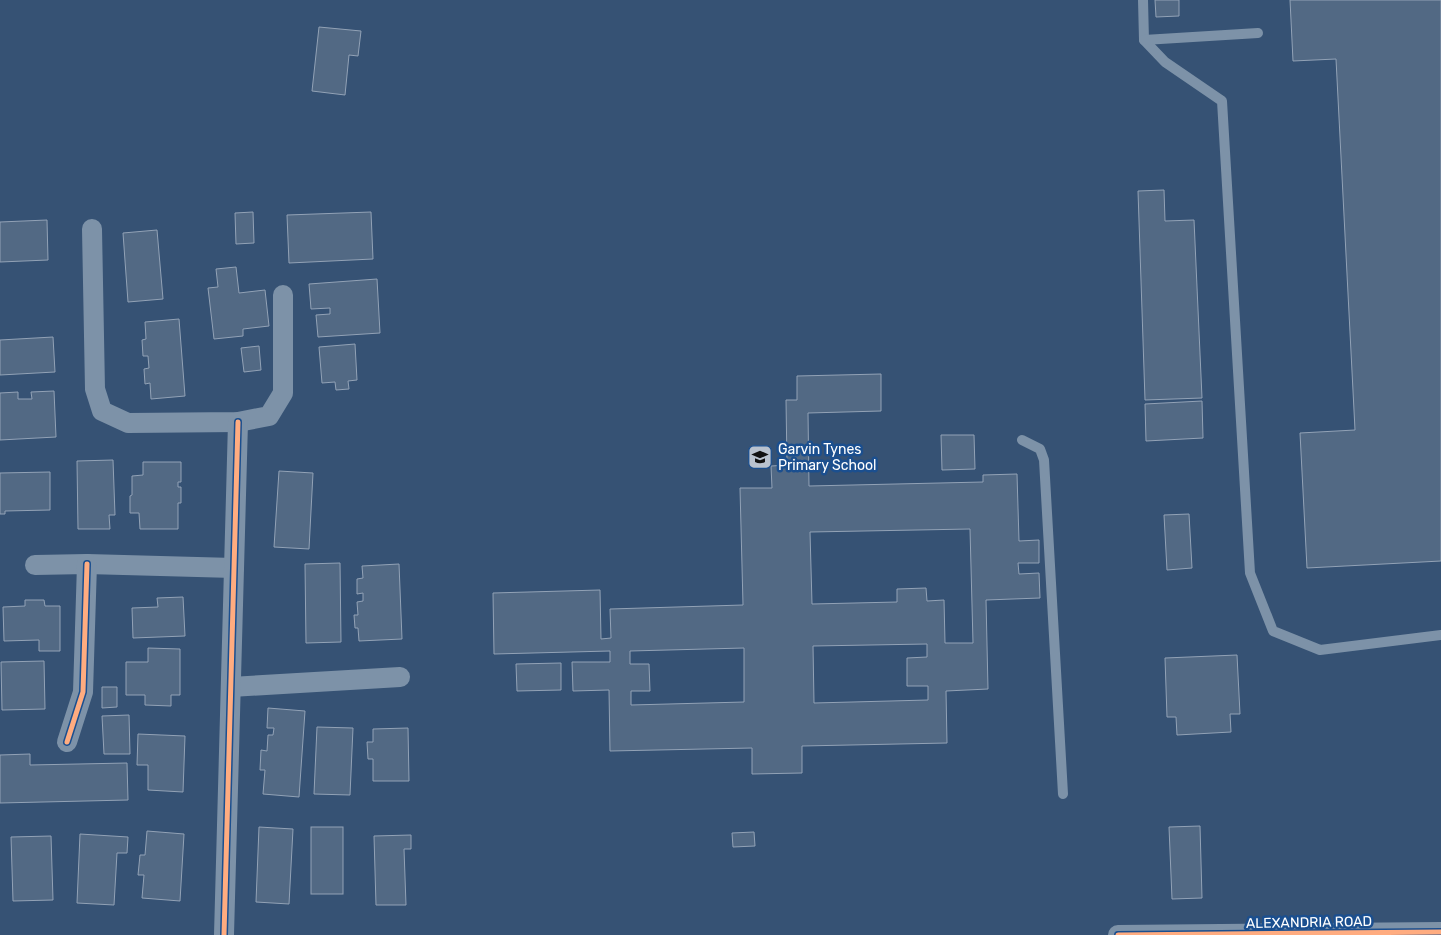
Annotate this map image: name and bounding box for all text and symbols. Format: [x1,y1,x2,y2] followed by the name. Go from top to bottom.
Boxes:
[778,441,876,474] place label: Garvin Tynes Primary School
[747,444,773,470] school or university icon: Garvin Tynes Primary School
[1246,913,1372,932] street label: ALEXANDRIA ROAD

